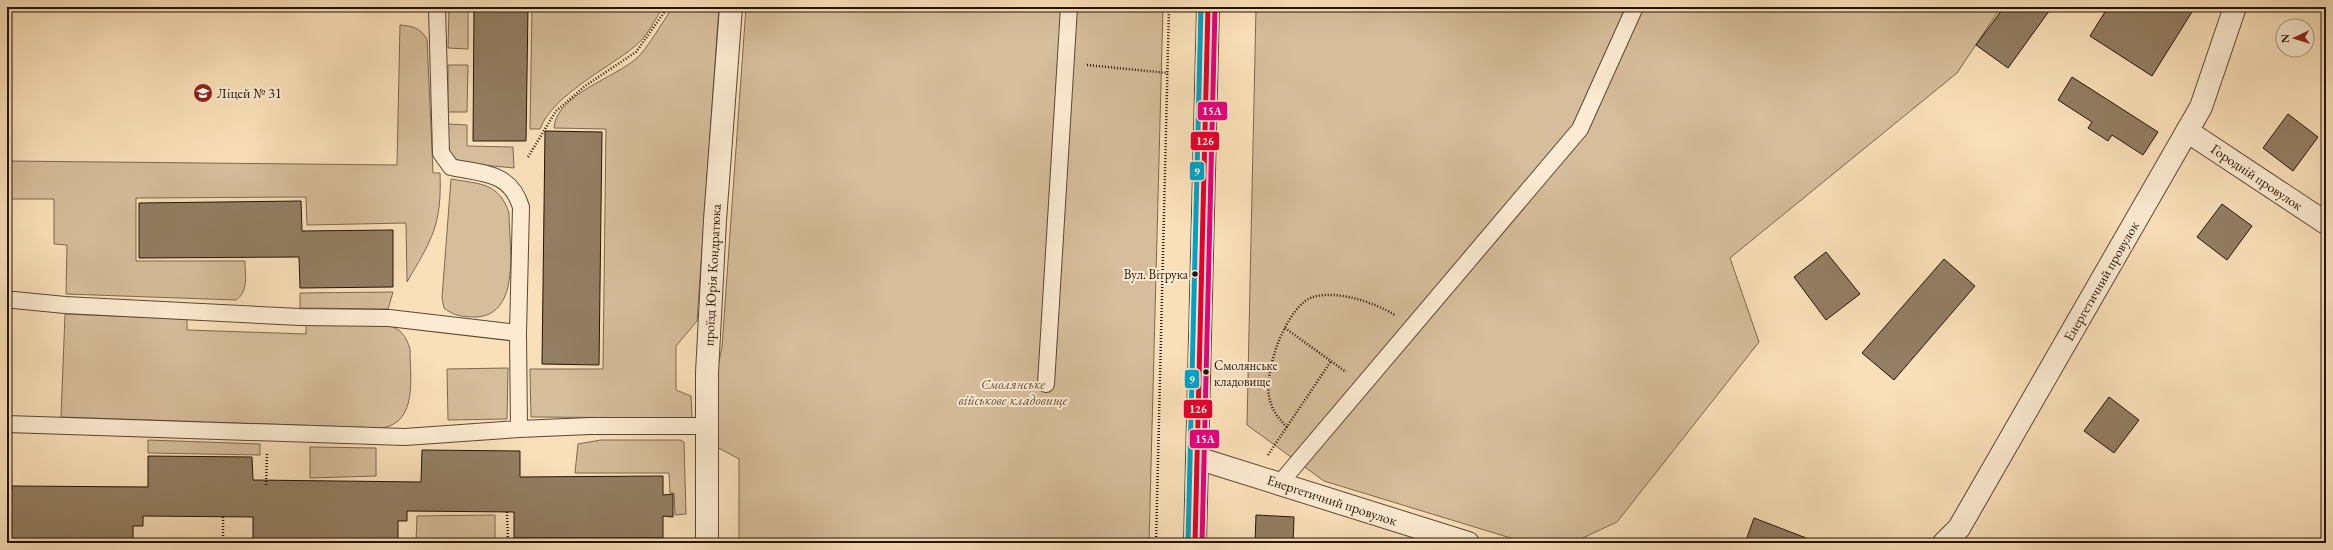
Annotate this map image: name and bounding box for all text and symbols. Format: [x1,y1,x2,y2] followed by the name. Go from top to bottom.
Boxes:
[2275,18,2315,58] north arrow
[2278,34,2292,44] text: N
[192,82,214,104] school or university icon: Ліцей № 31
[217,84,282,102] place label: Ліцей № 31
[1197,101,1228,121] line badge: 15A
[1202,104,1222,118] text: 15A
[1190,131,1220,151] line badge: 126
[1196,134,1214,148] text: 126
[2208,140,2307,215] street label: Городній провулок
[1189,161,1205,181] line badge: 9
[1194,164,1200,178] text: 9
[699,203,725,347] street label: проїзд Юрія Кондратюка
[2059,217,2143,344] street label: Енергетичний провулок
[1124,266,1189,283] place label: Вул. Вітрука
[1190,269,1200,279] marker: Вул. Вітрука
[1214,357,1277,390] place label: Смолянське кладовище
[1201,367,1211,377] marker: Смолянське кладовище
[1184,369,1200,389] line badge: 9
[1189,372,1195,386] text: 9
[958,375,1068,409] park label: Смолянське військове кладовище
[1183,399,1213,419] line badge: 126
[1189,402,1207,416] text: 126
[1189,429,1220,449] line badge: 15A
[1195,432,1215,446] text: 15A
[1265,470,1400,530] street label: Енергетичний провулок

